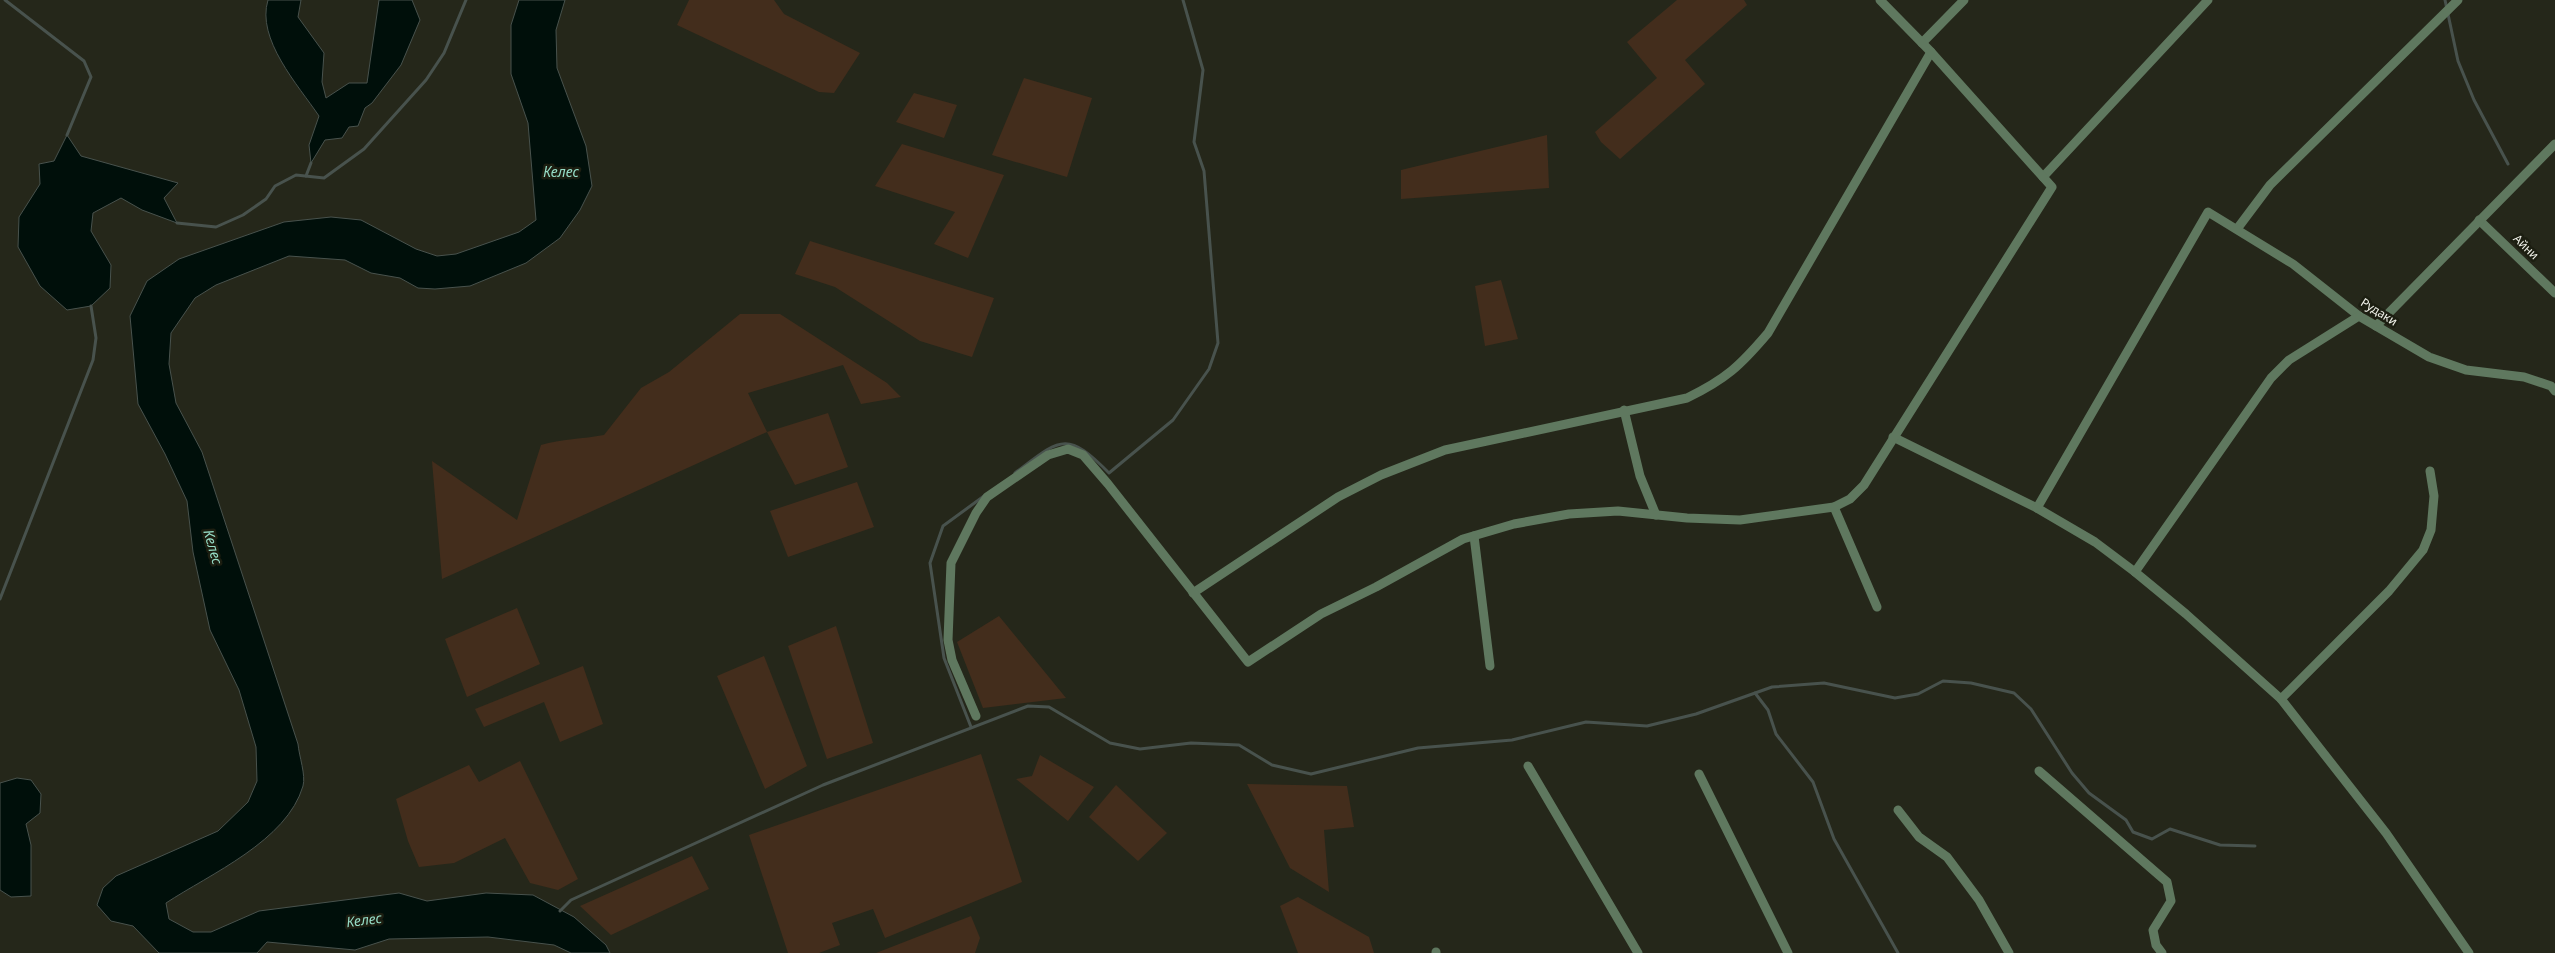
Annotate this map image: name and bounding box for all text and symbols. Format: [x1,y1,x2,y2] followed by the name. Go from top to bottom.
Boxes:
[543,162,579,181] water label: Келес
[2510,230,2543,263] street label: Айни
[2358,294,2401,330] street label: Рудаки
[199,527,228,567] water label: Келес
[345,908,383,931] water label: Келес

